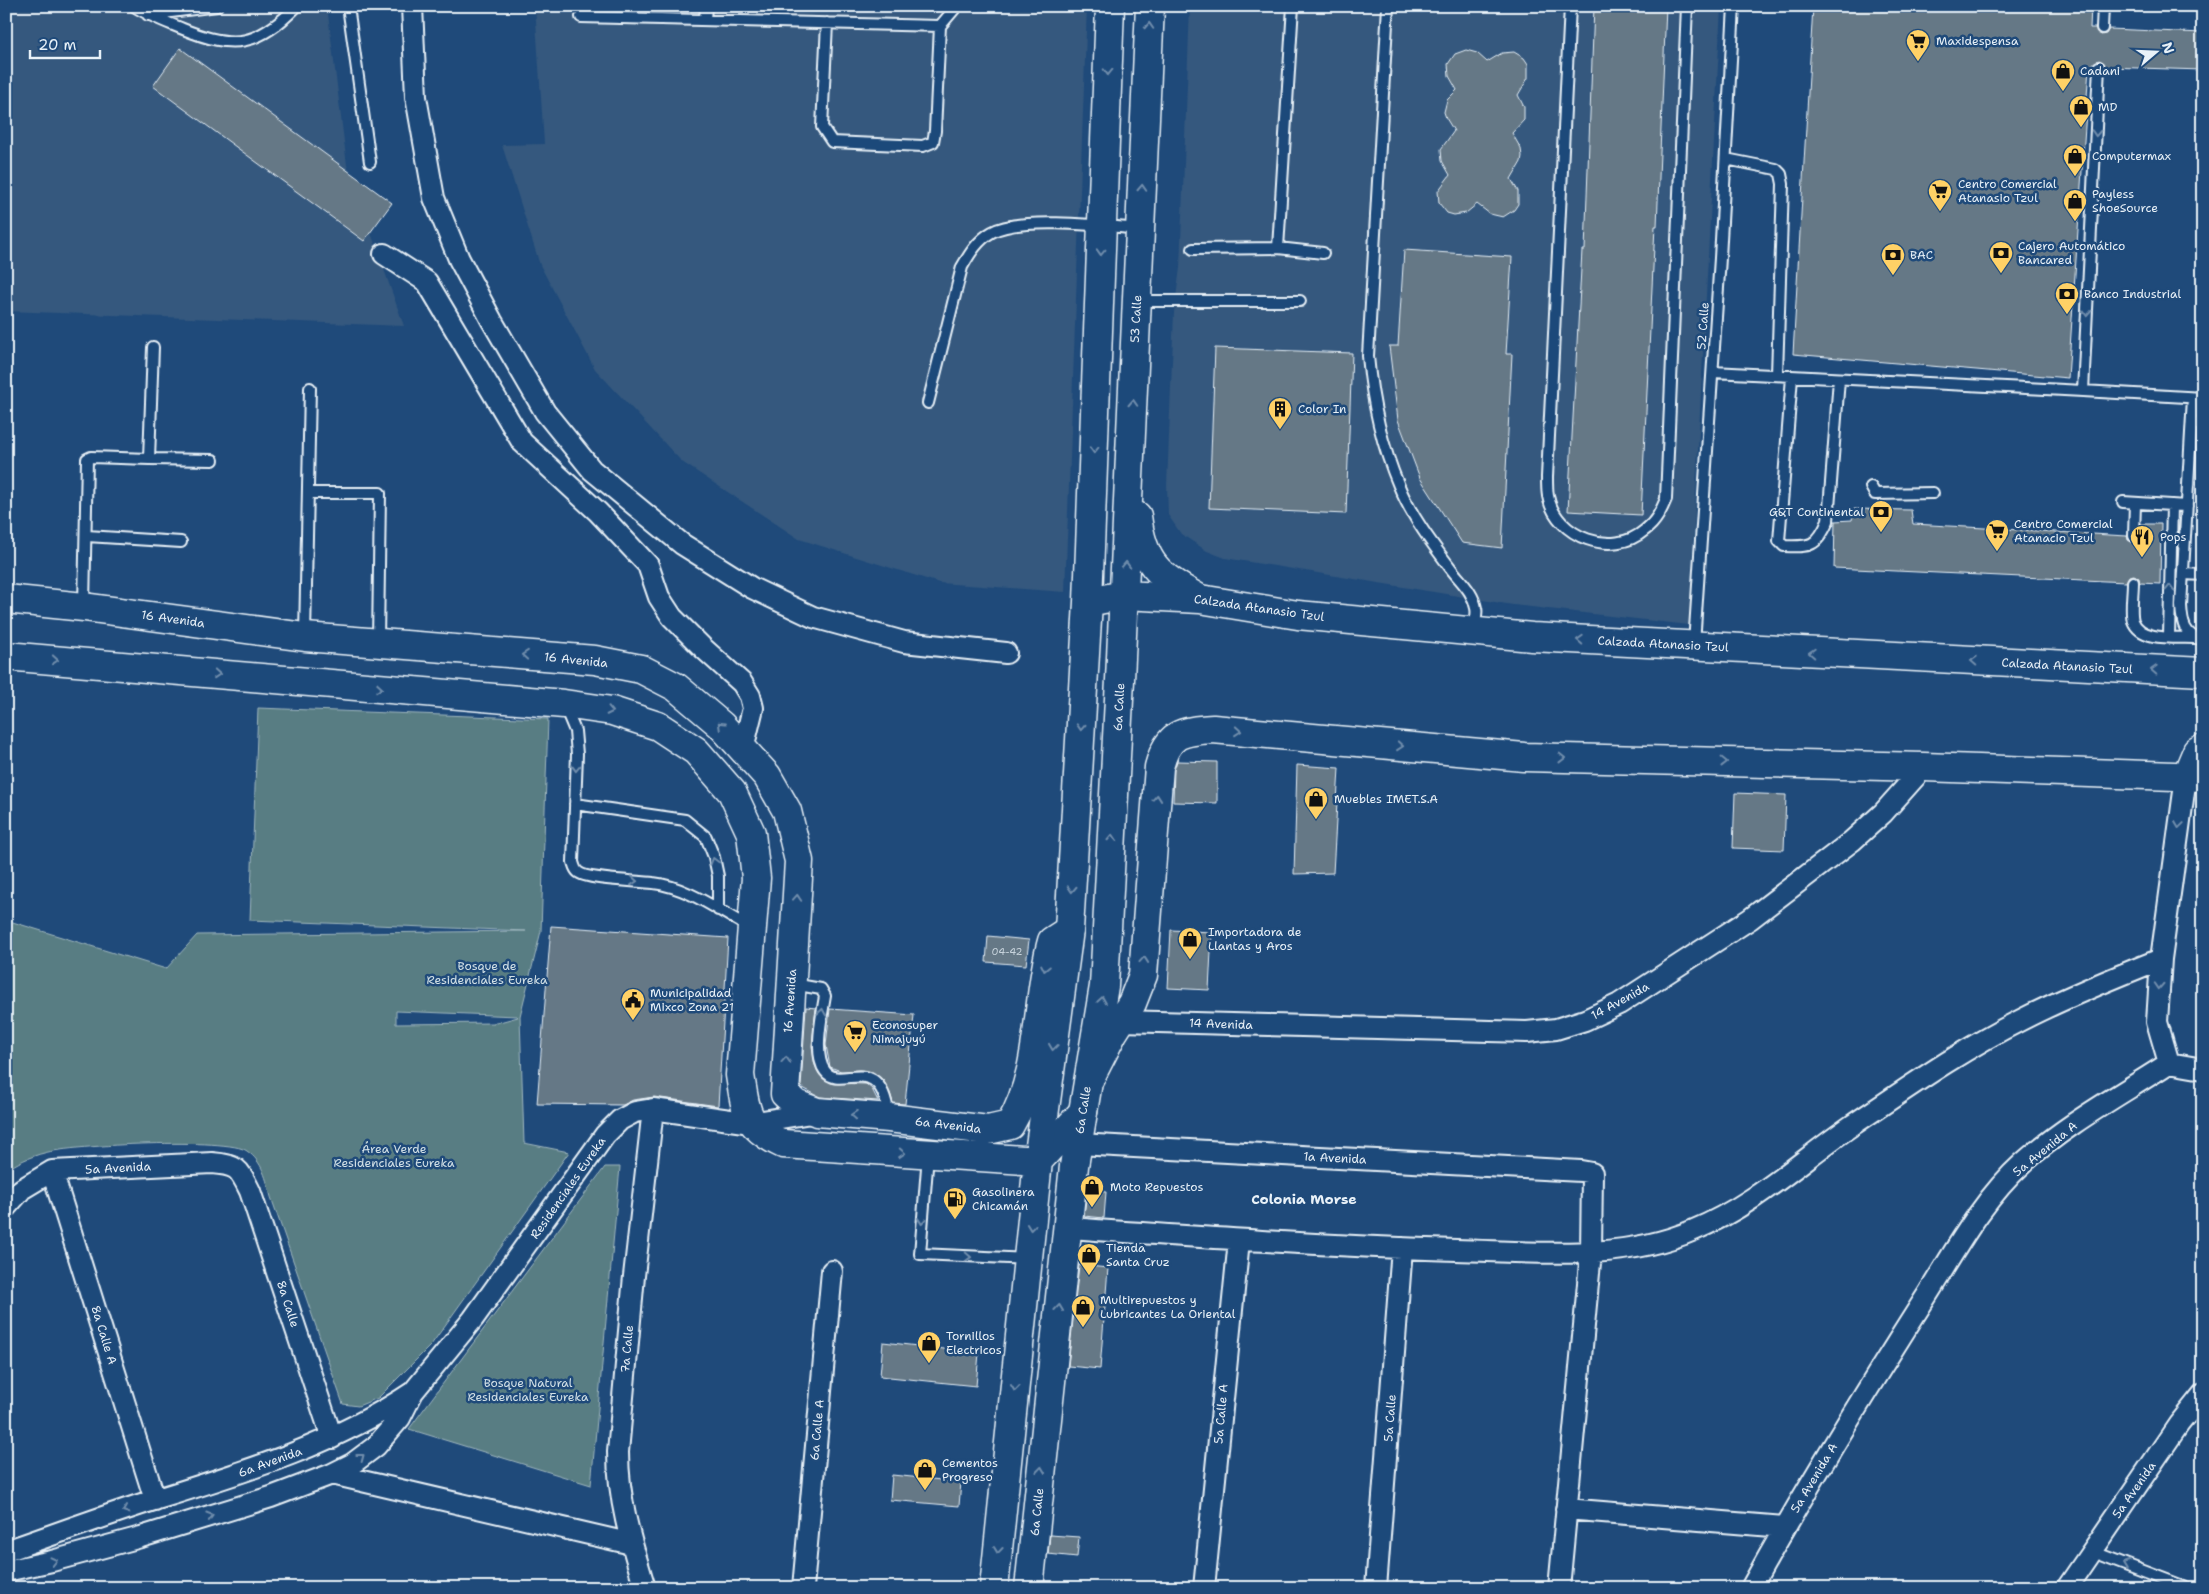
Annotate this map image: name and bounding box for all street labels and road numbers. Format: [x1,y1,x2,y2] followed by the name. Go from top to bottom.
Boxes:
[1127,295,1145,343] street label: 53 Calle
[1693,301,1713,350] street label: 52 Calle
[1193,591,1326,625] street label: Calzada Atanasio Tzul
[140,607,206,631] street label: 16 Avenida
[1597,633,1729,655] street label: Calzada Atanasio Tzul
[543,649,609,671] street label: 16 Avenida
[2001,655,2133,677] street label: Calzada Atanasio Tzul
[1110,682,1128,732] street label: 6a Calle
[780,968,800,1034] street label: 16 Avenida
[1588,978,1652,1024] street label: 14 Avenida
[1189,1015,1254,1033] street label: 14 Avenida
[1071,1085,1095,1135] street label: 6a Calle
[914,1113,983,1137] street label: 6a Avenida
[2009,1118,2081,1180] street label: 5a Avenida A
[527,1133,610,1242] street label: Residenciales Eureka
[1303,1148,1367,1168] street label: 1a Avenida
[85,1158,152,1178] street label: 5a Avenida
[273,1279,303,1330] street label: 8a Calle
[87,1304,121,1367] street label: 8a Calle A
[617,1324,637,1374] street label: 7a Calle
[1210,1383,1232,1445] street label: 5a Calle A
[1380,1394,1400,1442] street label: 5a Calle
[806,1399,828,1461] street label: 6a Calle A
[1787,1440,1841,1516] street label: 5a Avenida A
[236,1443,305,1481] street label: 6a Avenida
[2109,1458,2160,1522] street label: 5a Avenida
[1027,1487,1048,1537] street label: 6a Calle

